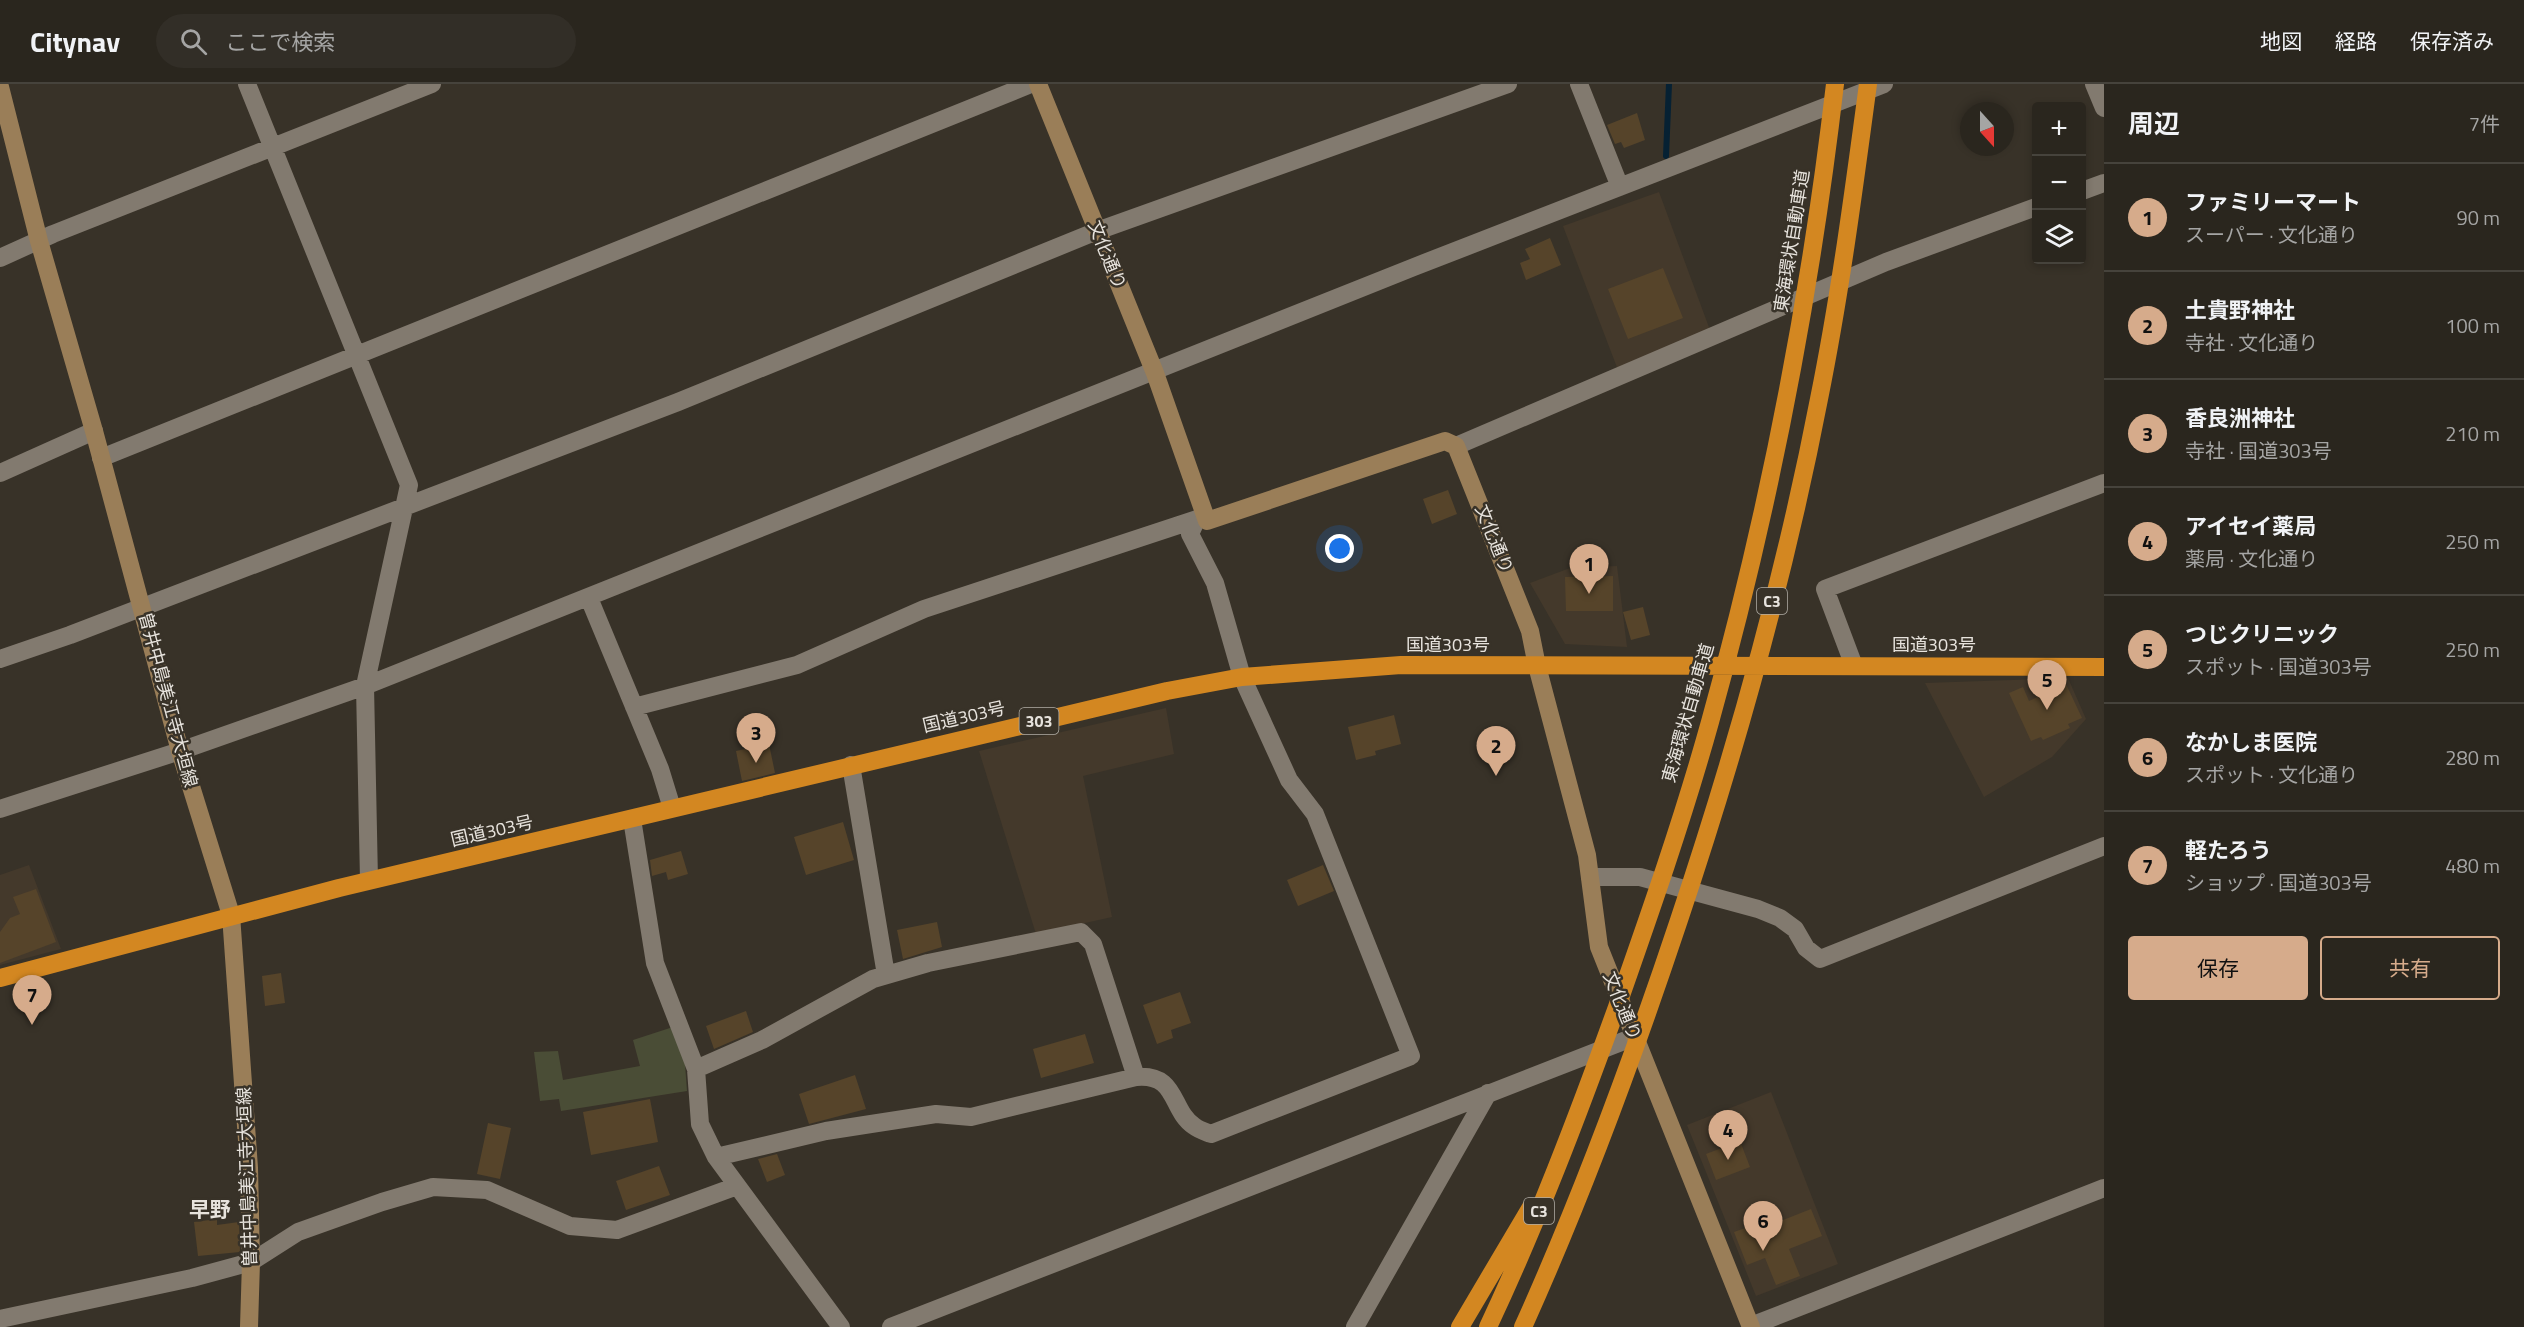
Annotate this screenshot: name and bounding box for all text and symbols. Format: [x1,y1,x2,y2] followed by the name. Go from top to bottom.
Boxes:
[156,14,576,68] search box
[30,20,120,63] text: Citynav
[177,25,210,58] icon: search
[225,25,335,59] text: ここで検索
[2260,25,2302,57] text: 地図
[2335,25,2377,57] text: 経路
[2410,25,2494,57] text: 保存済み
[1960,102,2014,156] north arrow
[2032,102,2086,264] map controls
[2032,102,2086,156] button: +
[2128,104,2180,143] text: 周辺
[2469,108,2500,139] text: 7件
[2032,156,2086,210] button: −
[1767,168,1816,314] street label: 東海環状自動車道
[2185,185,2361,219] text: ファミリーマート
[2142,202,2153,233] text: 1
[2456,202,2500,233] text: 90 m
[2032,210,2086,264] button: layers
[1081,216,1133,293] street label: 文化通り
[2185,219,2358,250] text: スーパー · 文化通り
[2185,293,2295,327] text: 土貴野神社
[2142,310,2153,341] text: 2
[2445,310,2500,341] text: 100 m
[2185,327,2318,358] text: 寺社 · 文化通り
[2185,401,2295,435] text: 香良洲神社
[2142,418,2153,449] text: 3
[2445,418,2500,449] text: 210 m
[2185,435,2332,466] text: 寺社 · 国道303号
[1468,500,1520,577] street label: 文化通り
[2185,509,2316,543] text: アイセイ薬局
[2142,526,2153,557] text: 4
[2445,526,2500,557] text: 250 m
[1325,534,1354,563] your location
[2185,543,2318,574] text: 薬局 · 文化通り
[1570,544,1608,594] pin: 1
[1757,588,1787,614] road number: C3
[132,609,205,790] street label: 曽井中島美江寺大垣線
[2185,617,2339,651] text: つじクリニック
[1406,631,1490,658] street label: 国道303号
[1892,631,1976,658] street label: 国道303号
[2142,634,2153,665] text: 5
[2445,634,2500,665] text: 250 m
[1655,640,1720,786] street label: 東海環状自動車道
[2185,651,2372,682] text: スポット · 国道303号
[2028,660,2066,710] pin: 5
[920,694,1008,739] street label: 国道303号
[1020,708,1058,734] road number: 303
[736,714,776,763] pin: 3
[2185,725,2317,759] text: なかしま医院
[1476,726,1516,776] pin: 2
[2142,742,2153,773] text: 6
[2445,742,2500,773] text: 280 m
[2185,759,2358,790] text: スポット · 文化通り
[448,808,536,853] street label: 国道303号
[2185,833,2272,867] text: 軽たろう
[2142,850,2153,881] text: 7
[2445,850,2500,881] text: 480 m
[2185,867,2372,898] text: ショップ · 国道303号
[2128,936,2308,1000] button: 保存
[2320,936,2500,1000] button: 共有
[1596,967,1648,1044] street label: 文化通り
[12,976,51,1025] pin: 7
[230,1087,263,1267] street label: 曽井中島美江寺大垣線
[1708,1110,1748,1160] pin: 4
[189,1193,231,1225] district label: 早野
[1524,1198,1554,1224] road number: C3
[1744,1202,1782,1251] pin: 6

